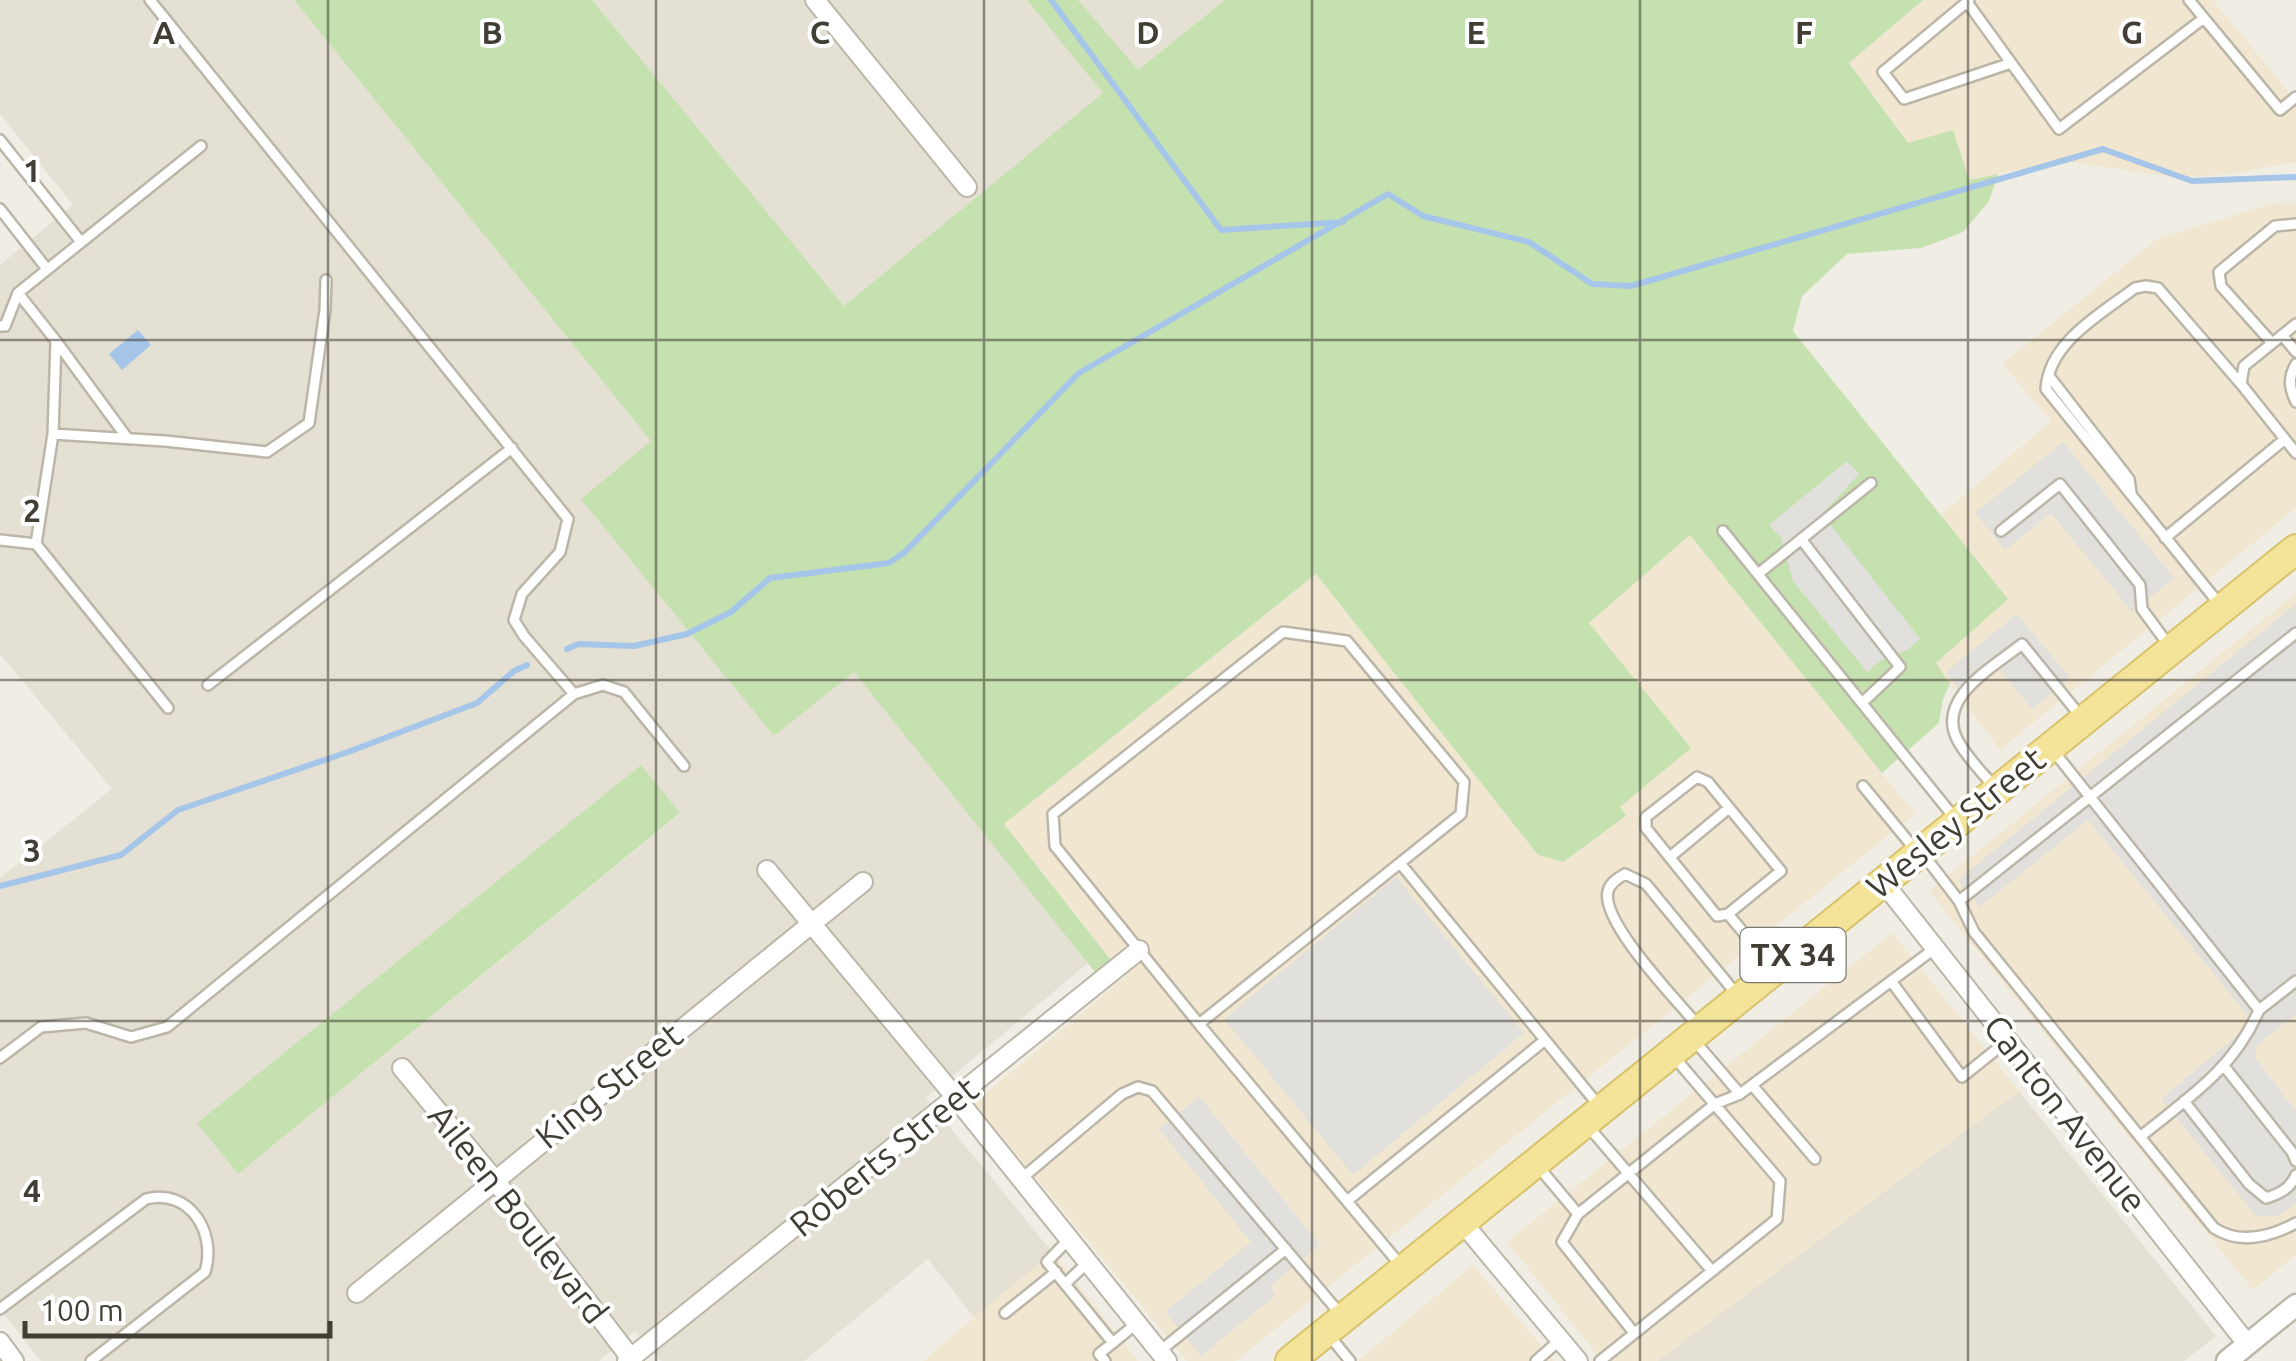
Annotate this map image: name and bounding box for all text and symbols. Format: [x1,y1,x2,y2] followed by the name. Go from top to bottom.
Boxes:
[153,14,176,50] text: A
[481,14,503,50] text: B
[810,14,830,50] text: C
[1136,14,1160,50] text: D
[1466,14,1486,50] text: E
[1795,14,1813,50] text: F
[2121,14,2143,50] text: G
[23,152,41,188] text: 1
[23,492,41,528] text: 2
[1858,738,2053,906] street label: Wesley Street
[23,832,41,868] text: 3
[1740,928,1846,982] road number: TX 34
[1976,1007,2155,1220] street label: Canton Avenue
[527,1014,690,1156] street label: King Street
[781,1068,985,1244] street label: Roberts Street
[421,1096,617,1331] street label: Aileen Boulevard
[23,1172,41,1208] text: 4
[25,1276,330,1338] scale bar
[40,1293,124,1327] text: 100 m

